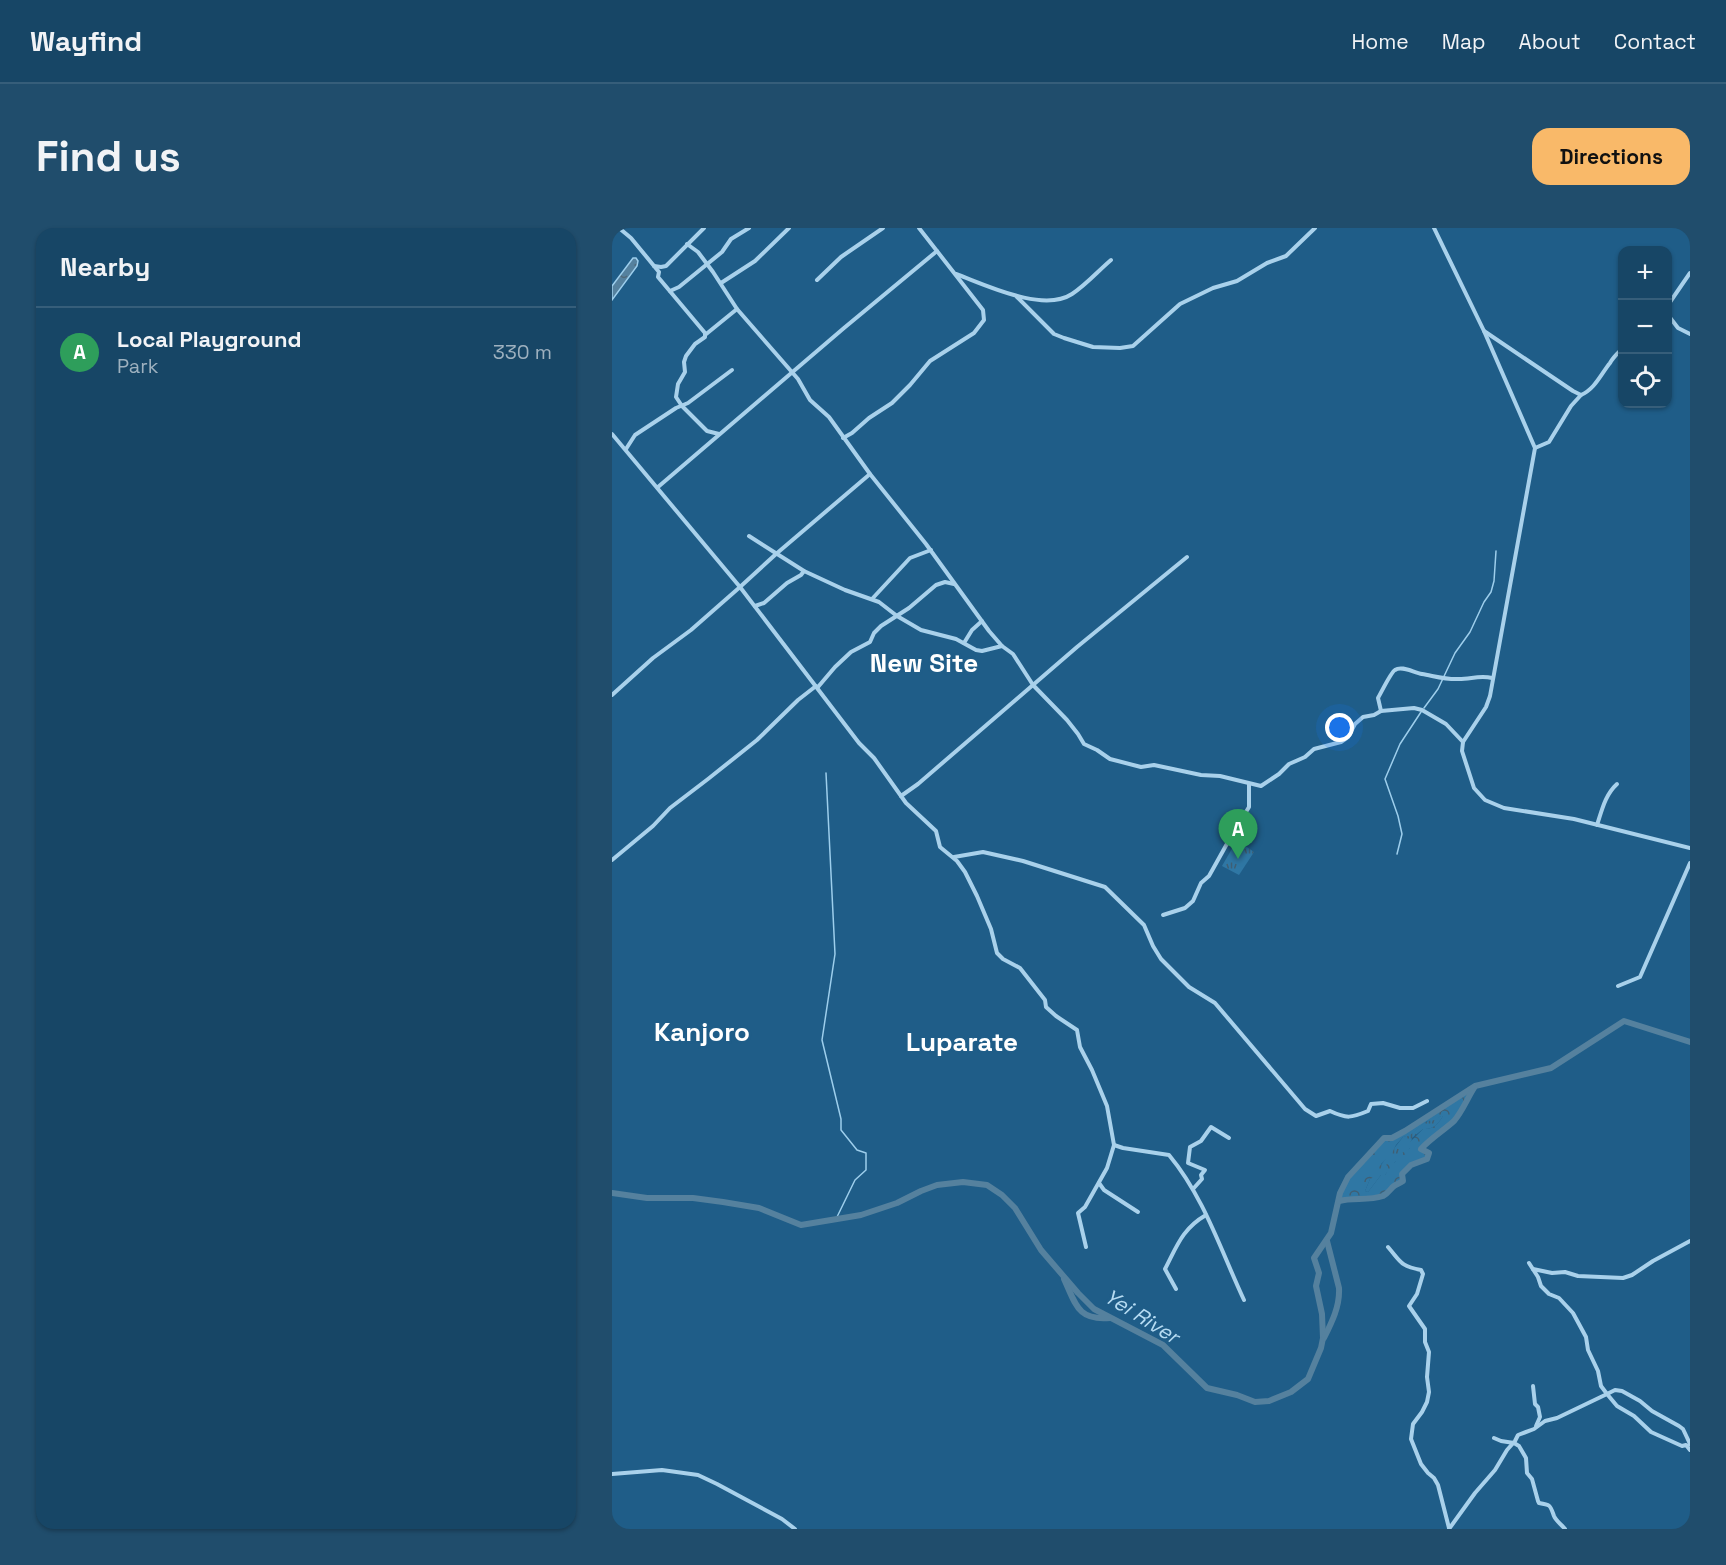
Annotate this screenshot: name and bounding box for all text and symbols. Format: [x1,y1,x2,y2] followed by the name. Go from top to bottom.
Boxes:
[30,23,142,59] text: Wayfind
[1351,28,1409,55] text: Home
[1442,28,1486,55] text: Map
[1519,28,1581,55] text: About
[1614,28,1696,55] text: Contact
[1532,128,1690,185] button: Directions
[36,130,181,183] text: Find us
[1618,246,1672,408] map controls
[1618,246,1672,300] button: +
[60,250,150,284] text: Nearby
[1618,300,1672,354] button: −
[117,325,302,353] text: Local Playground
[73,339,86,365] text: A
[493,339,552,365] text: 330 m
[117,353,159,379] text: Park
[1618,354,1672,408] button: locate
[870,646,978,680] district label: New Site
[1325,713,1354,742] your location
[1218,810,1258,859] pin: A
[654,1015,750,1049] district label: Kanjoro
[906,1025,1018,1059] district label: Luparate
[1099,1282,1186,1351] water label: Yei River

